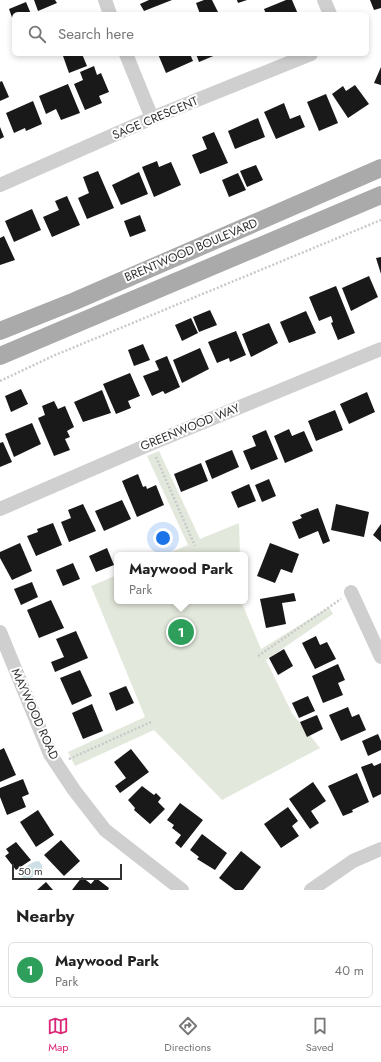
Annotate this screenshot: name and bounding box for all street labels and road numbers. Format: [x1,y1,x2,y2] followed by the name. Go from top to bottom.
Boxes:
[109,92,201,144] street label: SAGE CRESCENT
[122,214,260,286] street label: BRENTWOOD BOULEVARD
[138,399,242,455] street label: GREENWOOD WAY
[7,665,63,763] street label: MAYWOOD ROAD

